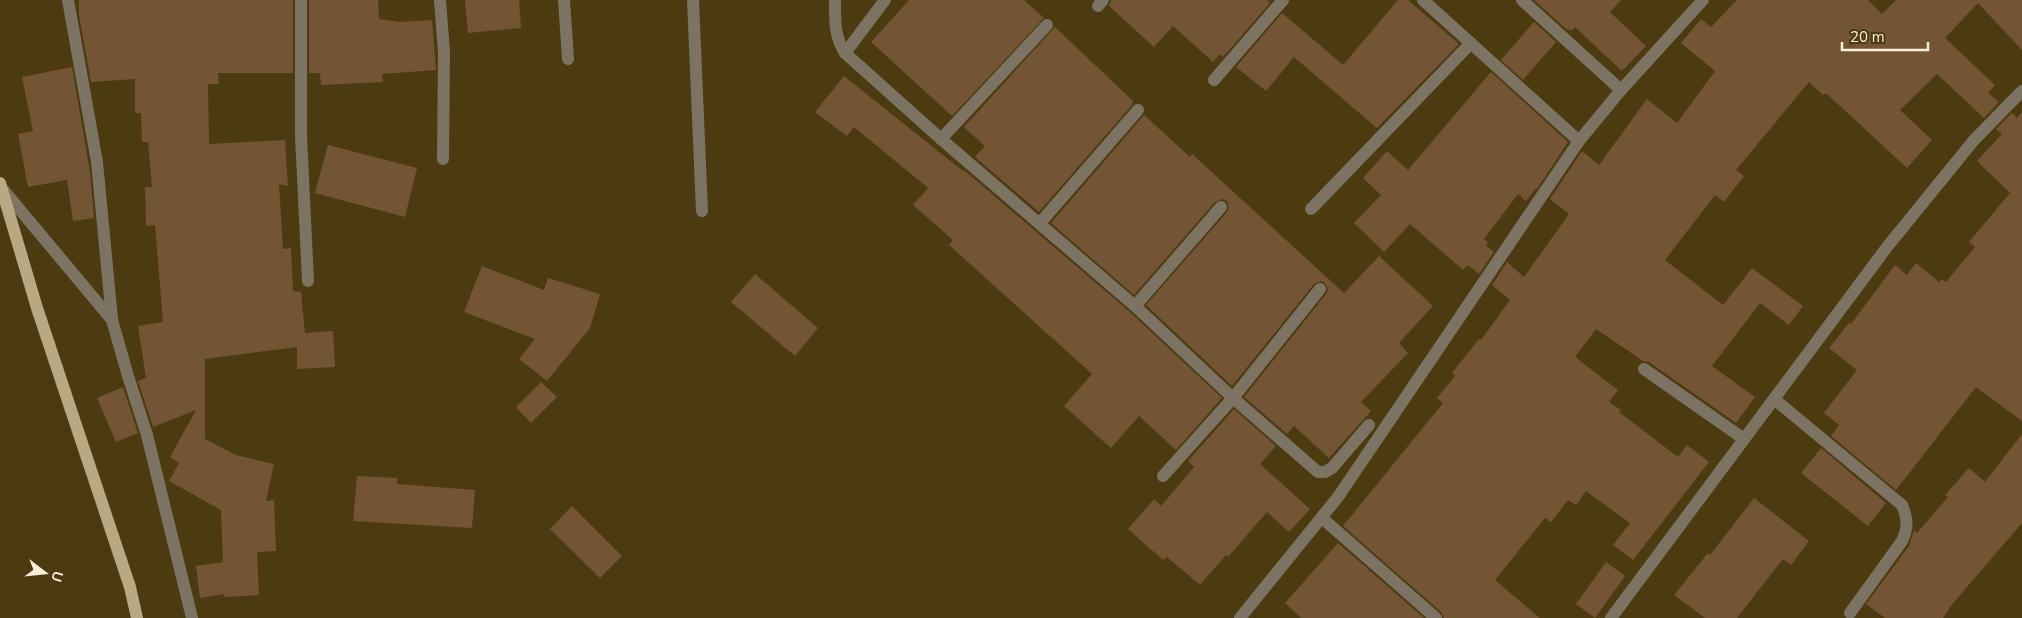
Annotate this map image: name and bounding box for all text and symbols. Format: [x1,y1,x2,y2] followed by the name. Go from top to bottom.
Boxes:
[1842,20,1928,52] scale bar
[1850,27,1885,47] text: 20 m
[20,548,70,598] north arrow
[46,569,68,584] text: U

